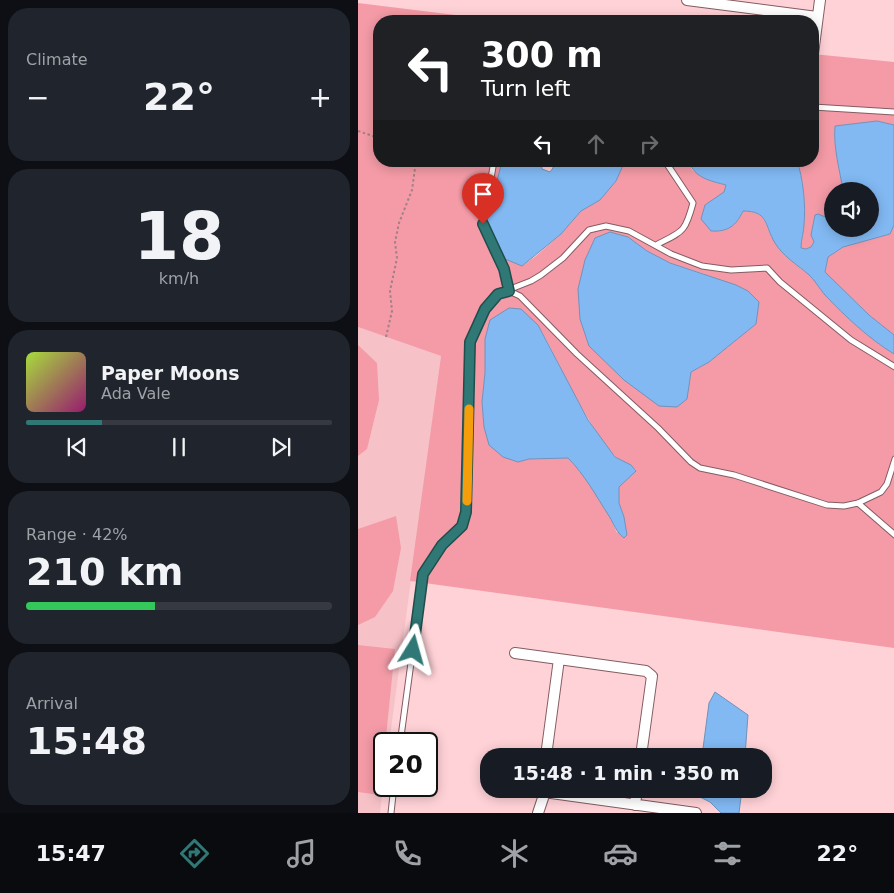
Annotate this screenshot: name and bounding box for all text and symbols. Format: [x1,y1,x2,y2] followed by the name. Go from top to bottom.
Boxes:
[398,35,463,100] icon: left
[481,35,603,75] text: 300 m
[26,50,88,69] text: Climate
[143,75,215,119] text: 22°
[481,76,570,101] text: Turn left
[26,81,49,114] text: −
[309,81,332,114] text: +
[529,130,557,158] icon: left
[582,130,610,158] icon: ahead
[635,130,663,158] icon: right
[462,173,504,224] pin
[469,180,497,208] icon: arrive
[824,182,879,237] map controls
[824,182,879,237] button: sound
[134,199,224,274] text: 18
[159,269,199,288] text: km/h
[101,362,240,384] text: Paper Moons
[101,384,171,403] text: Ada Vale
[63,433,91,461] icon: previous
[165,433,193,461] icon: pause
[267,433,295,461] icon: next
[26,525,128,544] text: Range · 42%
[26,550,183,594] text: 210 km
[386,623,438,675] position arrow
[26,694,78,713] text: Arrival
[26,719,147,763] text: 15:48
[373,732,438,797] speed limit sign: 20
[512,762,740,784] text: 15:48 · 1 min · 350 m
[177,836,212,871] icon: directions
[284,836,319,871] icon: music
[390,836,425,871] icon: phone
[497,836,532,871] icon: climate
[603,836,638,871] icon: car
[710,836,745,871] icon: filters
[36,841,106,866] text: 15:47
[817,841,858,866] text: 22°

